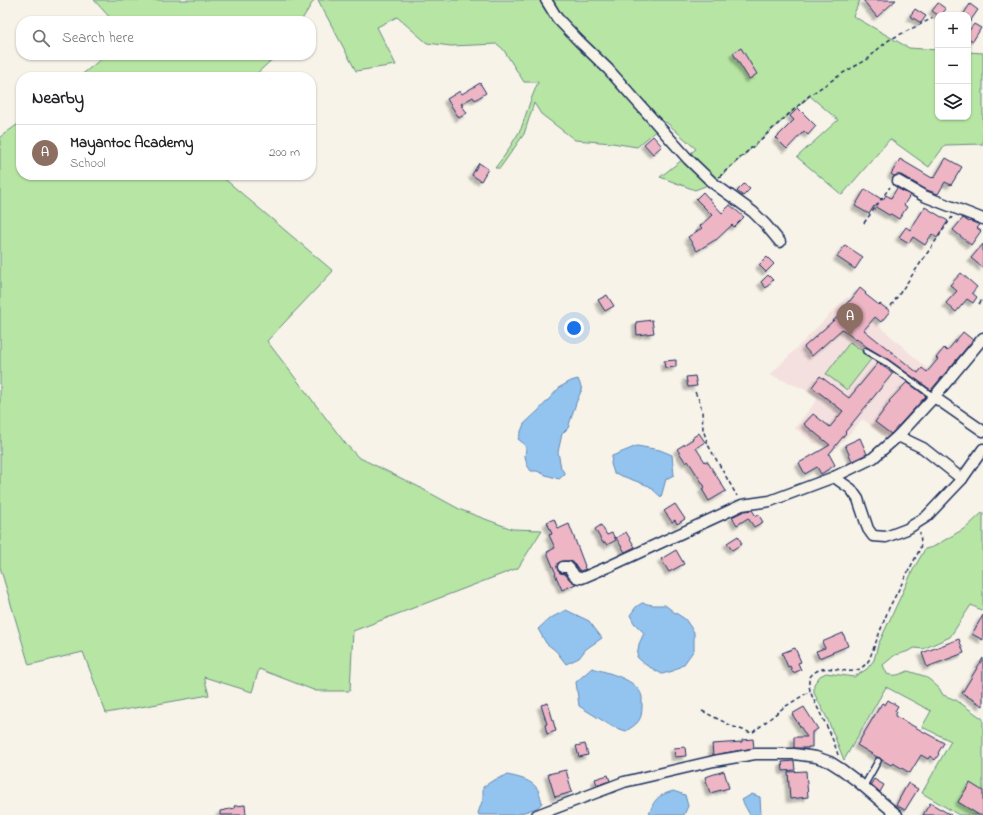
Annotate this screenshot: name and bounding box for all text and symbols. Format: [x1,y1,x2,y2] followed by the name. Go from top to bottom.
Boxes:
[935,12,971,120] map controls
[935,12,971,48] button: +
[16,16,316,60] search box
[30,27,52,49] icon: search
[62,27,134,49] text: Search here
[935,48,971,84] button: −
[935,84,971,120] button: layers
[32,86,84,111] text: Nearby
[70,132,193,154] text: Mayantoc Academy
[41,143,49,162] text: A
[269,143,300,162] text: 200 m
[70,154,106,173] text: School
[837,303,863,336] pin: A
[564,318,584,338] your location

